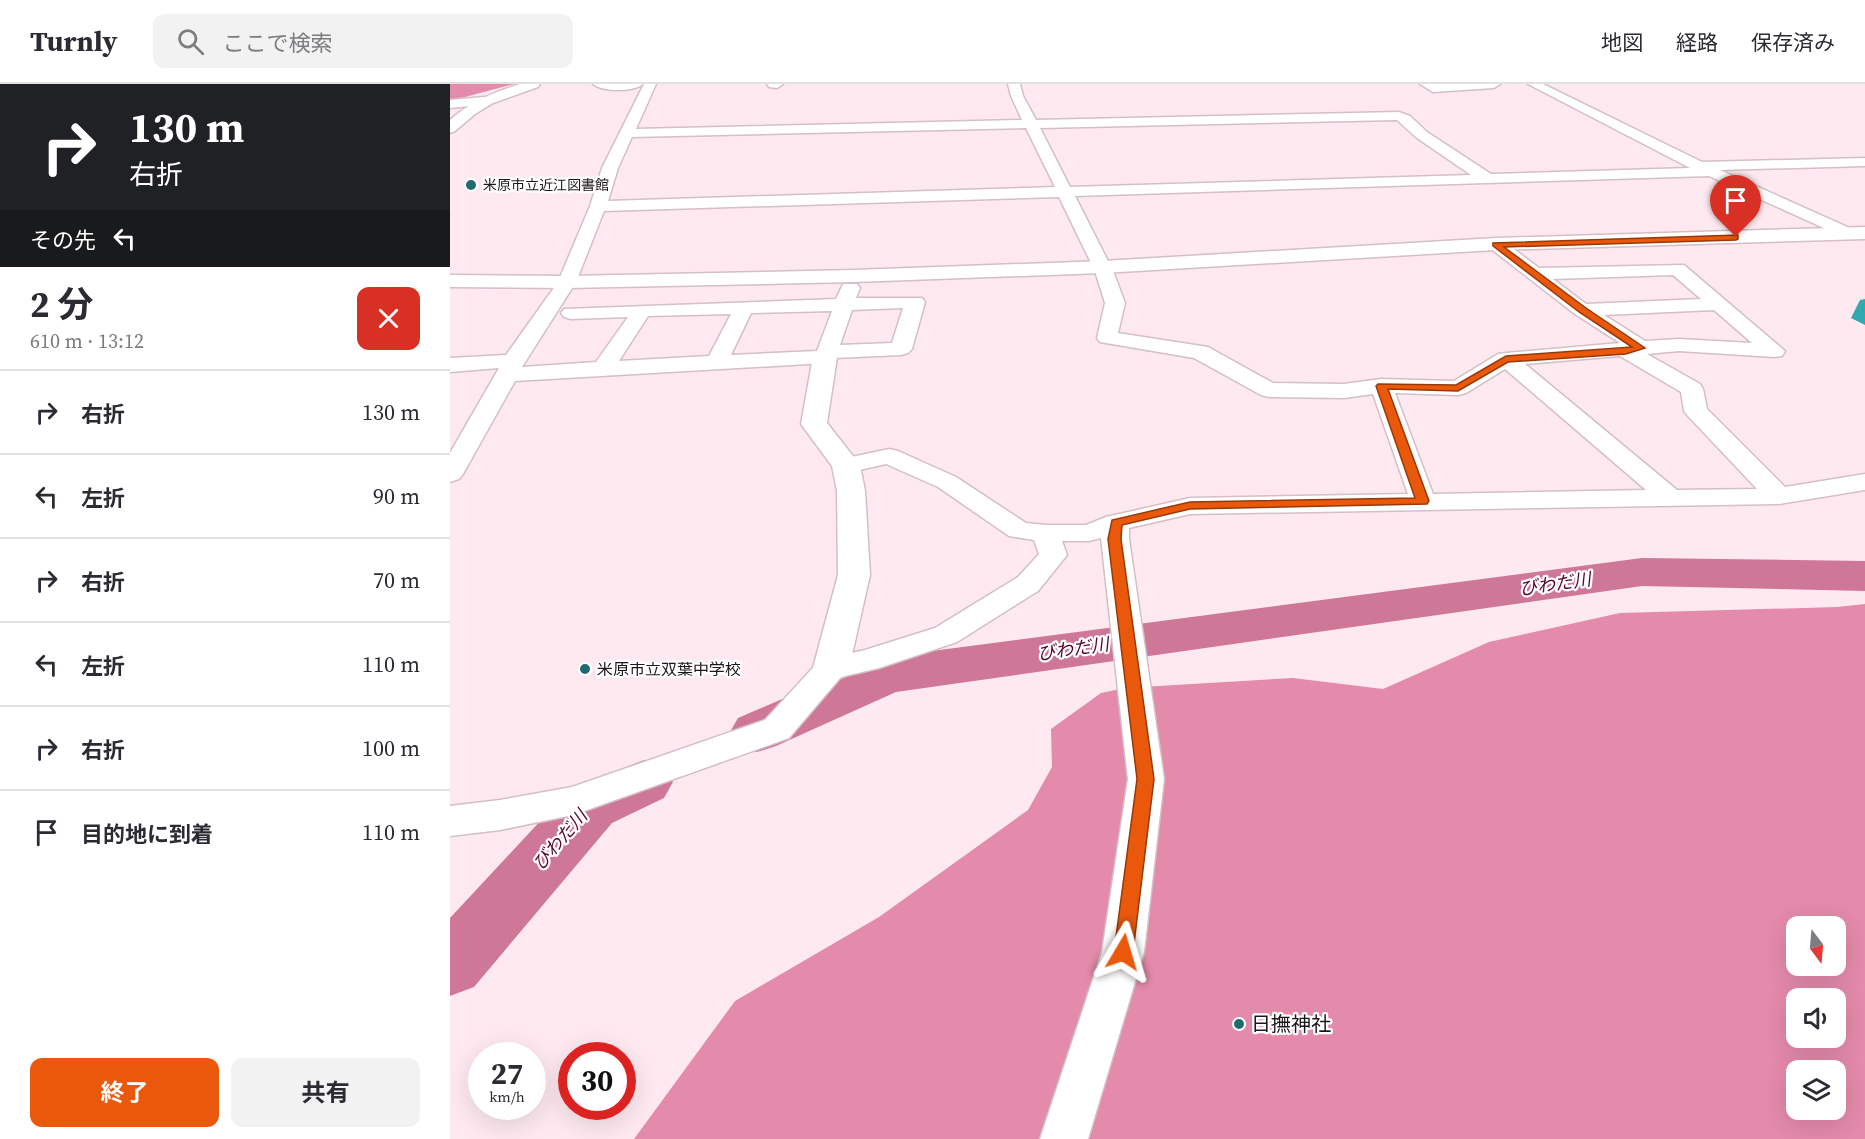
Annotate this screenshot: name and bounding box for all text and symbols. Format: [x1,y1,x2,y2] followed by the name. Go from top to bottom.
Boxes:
[153,14,573,68] search box
[30,22,117,60] text: Turnly
[174,25,207,58] icon: search
[222,28,332,58] text: ここで検索
[1601,28,1643,57] text: 地図
[1676,28,1718,57] text: 経路
[1751,28,1835,57] text: 保存済み
[129,98,244,156] text: 130 m
[30,108,108,186] icon: right
[129,156,183,193] text: 右折
[483,175,609,195] place label: 米原市立近江図書館
[1710,175,1761,237] pin
[464,178,478,192] marker: 米原市立近江図書館
[1719,184,1752,217] icon: arrive
[108,222,141,255] icon: left
[30,225,96,255] text: その先
[30,280,93,329] text: 2 分
[357,287,420,350] button: close
[30,327,144,355] text: 610 m · 13:12
[30,396,63,429] icon: right
[362,397,420,427] text: 130 m
[81,399,125,429] text: 右折
[30,480,63,513] icon: left
[373,481,420,511] text: 90 m
[81,483,125,513] text: 左折
[30,564,63,597] icon: right
[373,565,420,595] text: 70 m
[1518,566,1594,601] water label: びわだ川
[81,567,125,597] text: 右折
[1036,631,1112,666] water label: びわだ川
[30,648,63,681] icon: left
[362,649,420,679] text: 110 m
[81,651,125,681] text: 左折
[597,658,741,680] place label: 米原市立双葉中学校
[578,662,592,676] marker: 米原市立双葉中学校
[30,732,63,765] icon: right
[362,733,420,763] text: 100 m
[81,735,125,765] text: 右折
[527,803,594,875] water label: びわだ川
[30,816,63,849] icon: arrive
[362,817,420,847] text: 110 m
[81,819,213,849] text: 目的地に到着
[1786,916,1846,976] north arrow
[1786,916,1846,1120] map controls
[1091,920,1155,984] position arrow
[1786,988,1846,1048] button: sound
[1251,1010,1331,1038] place label: 日撫神社
[1232,1017,1246,1031] marker: 日撫神社
[558,1042,636,1120] speed limit sign: 30
[491,1053,523,1094] text: 27
[30,1058,219,1127] button: 終了
[231,1058,420,1127] button: 共有
[1786,1060,1846,1120] button: layers
[489,1086,525,1107] text: km/h

